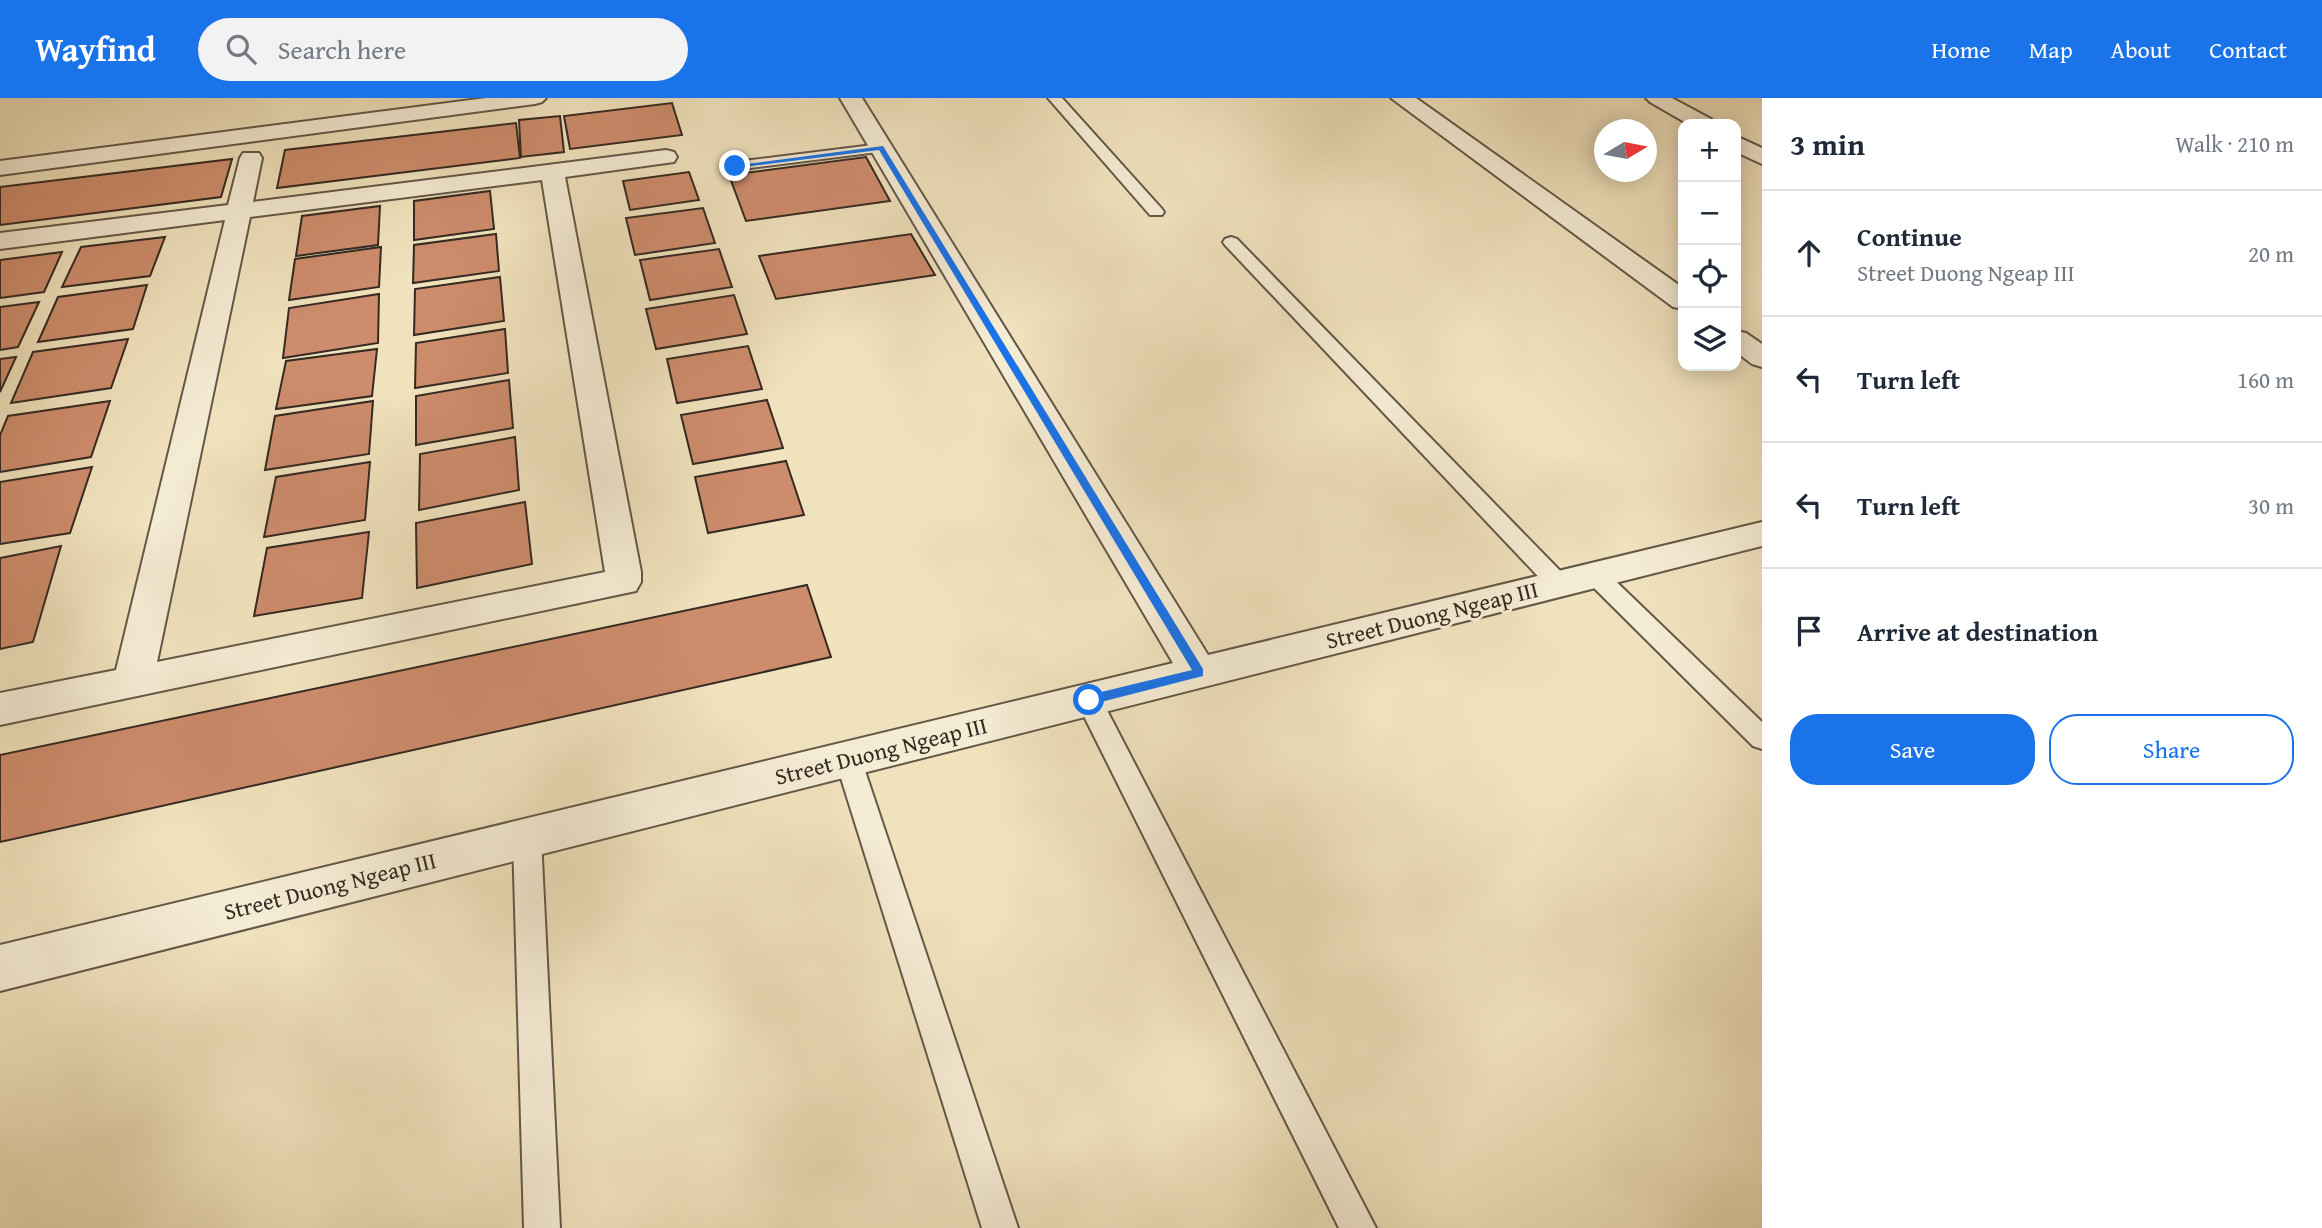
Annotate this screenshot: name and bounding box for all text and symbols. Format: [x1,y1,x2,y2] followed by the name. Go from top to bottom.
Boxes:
[198,18,688,81] search box
[35,25,156,73] text: Wayfind
[222,30,260,68] icon: search
[278,30,406,69] text: Search here
[1932,32,1991,67] text: Home
[2029,32,2073,67] text: Map
[2111,32,2171,67] text: About
[2209,32,2287,67] text: Contact
[1594,119,1657,182] north arrow
[1678,119,1741,371] map controls
[1678,119,1741,182] button: +
[1790,122,1865,166] text: 3 min
[2175,127,2294,160] text: Walk · 210 m
[719,150,750,181] route end
[1678,182,1741,245] button: −
[1857,217,1962,256] text: Continue
[1790,234,1828,272] icon: ahead
[2248,237,2294,270] text: 20 m
[1678,245,1741,308] button: locate
[1857,256,2075,289] text: Street Duong Ngeap III
[1678,308,1741,371] button: layers
[1790,360,1828,398] icon: left
[1857,360,1960,399] text: Turn left
[2237,363,2294,396] text: 160 m
[1790,486,1828,524] icon: left
[1857,486,1960,525] text: Turn left
[2248,489,2294,522] text: 30 m
[1322,572,1541,657] street label: Street Duong Ngeap III
[1790,612,1828,650] icon: arrive
[1857,612,2098,651] text: Arrive at destination
[1073,684,1104,715] route start
[771,708,990,793] street label: Street Duong Ngeap III
[1790,714,2035,785] button: Save
[2049,714,2294,785] button: Share
[220,843,439,928] street label: Street Duong Ngeap III

